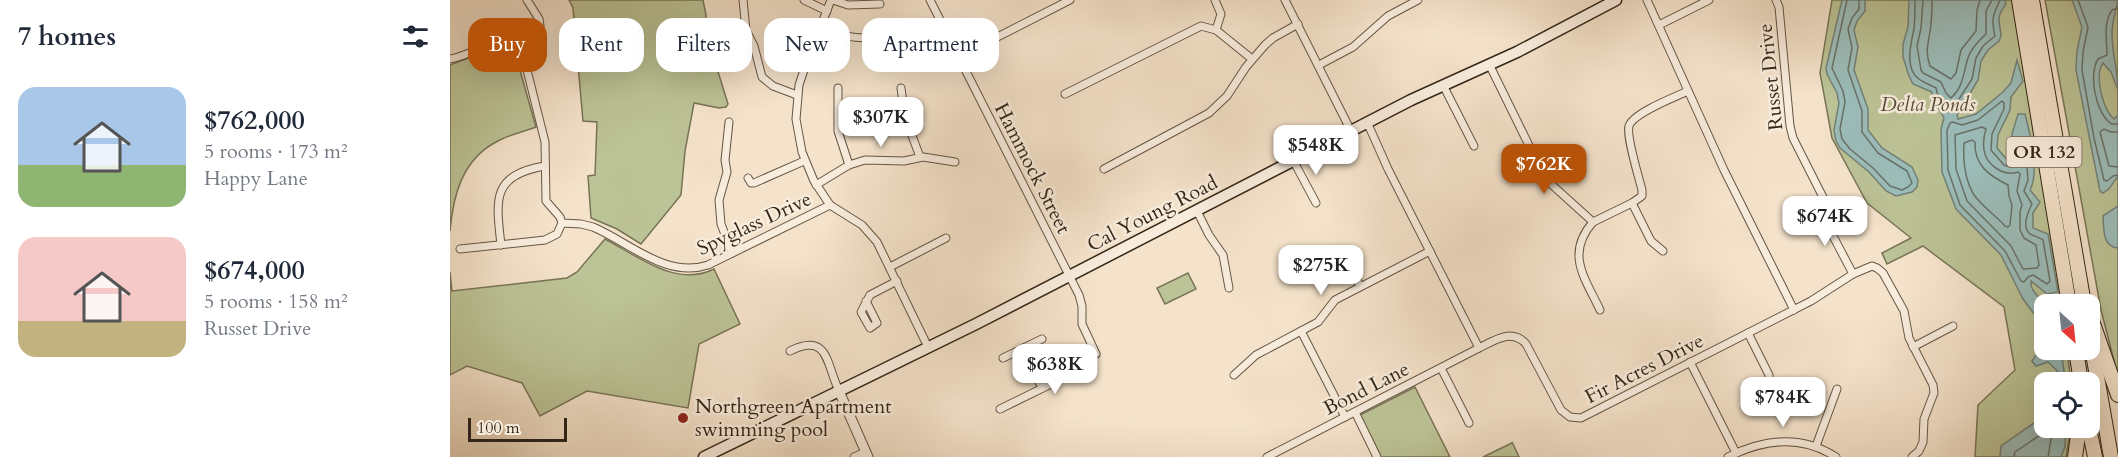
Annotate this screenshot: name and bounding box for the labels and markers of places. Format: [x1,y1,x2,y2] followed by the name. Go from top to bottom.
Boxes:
[839,97,923,148] pin: $307K
[1274,125,1358,176] pin: $548K
[1502,144,1586,195] pin: $762K
[1783,196,1867,247] pin: $674K
[1279,245,1363,296] pin: $275K
[1013,344,1097,395] pin: $638K
[1741,377,1825,428] pin: $784K
[695,393,892,443] place label: Northgreen Apartment swimming pool
[676,411,690,425] marker: Northgreen Apartment swimming pool

